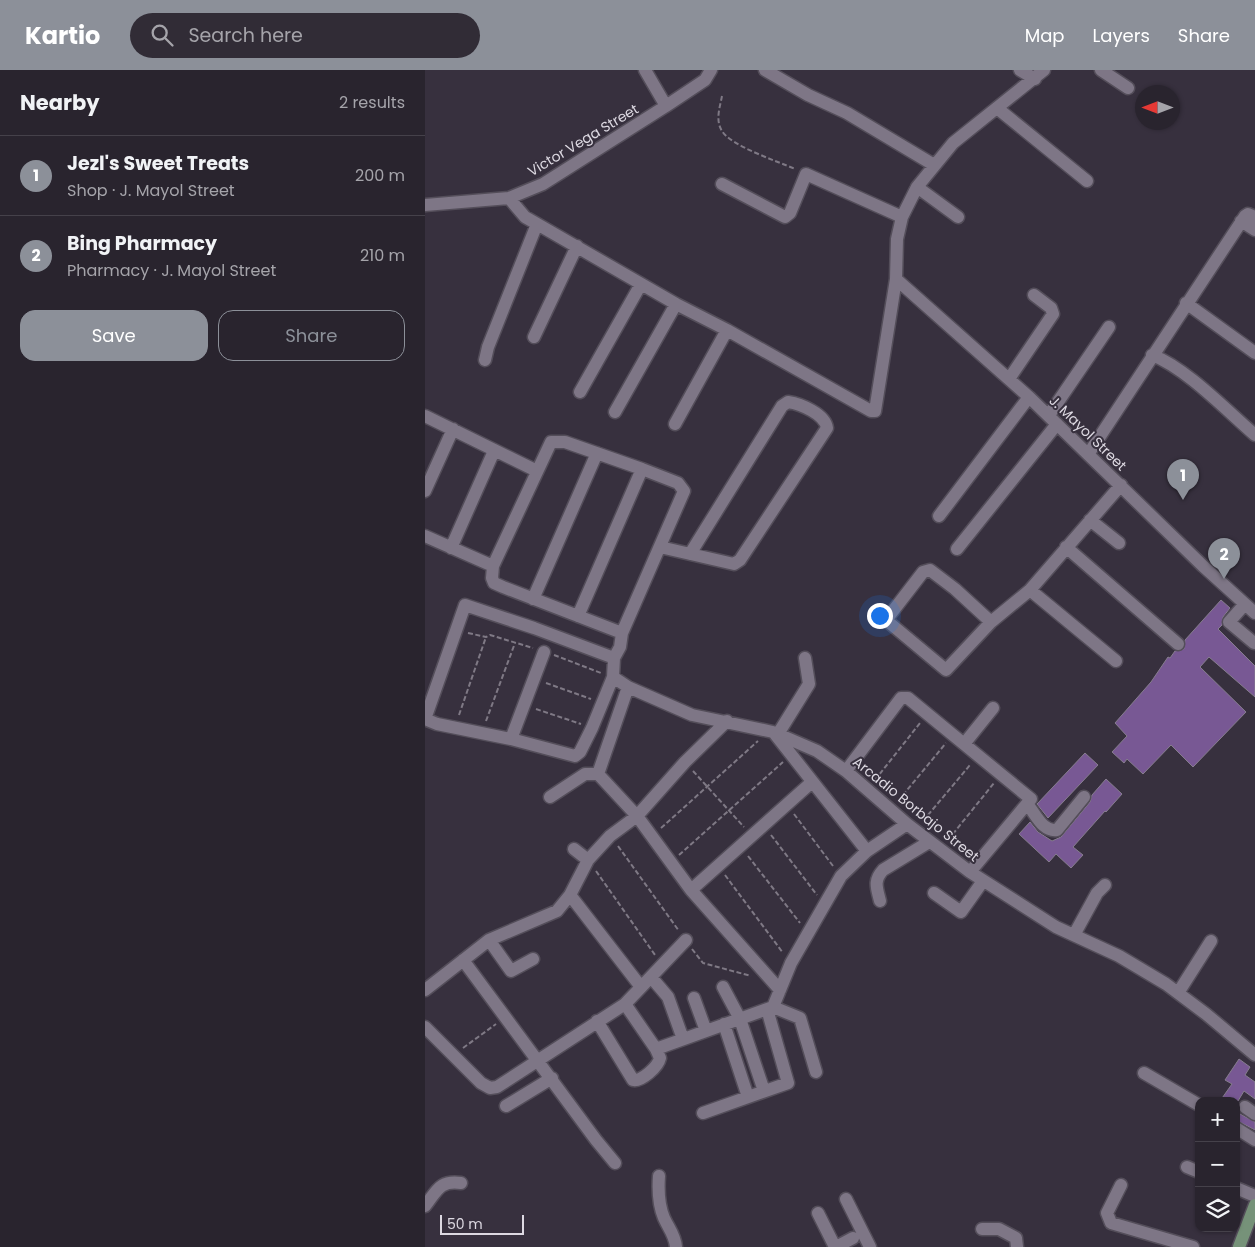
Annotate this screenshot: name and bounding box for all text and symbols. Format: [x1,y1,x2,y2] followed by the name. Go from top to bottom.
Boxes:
[130,13,480,58] search box
[25,19,100,52] text: Kartio
[148,21,176,49] icon: search
[188,22,303,49] text: Search here
[1025,23,1065,48] text: Map
[1093,23,1150,48] text: Layers
[1178,23,1230,48] text: Share
[1135,85,1180,130] north arrow
[20,88,100,117] text: Nearby
[339,91,405,114] text: 2 results
[524,99,642,181] street label: Victor Vega Street
[67,150,249,177] text: Jezl's Sweet Treats
[33,164,39,187] text: 1
[355,164,405,187] text: 200 m
[67,179,235,202] text: Shop · J. Mayol Street
[67,230,217,257] text: Bing Pharmacy
[31,244,41,267] text: 2
[360,244,405,267] text: 210 m
[67,259,276,282] text: Pharmacy · J. Mayol Street
[20,310,208,361] button: Save
[218,310,405,361] button: Share
[1045,391,1131,475] street label: J. Mayol Street
[1167,459,1199,500] pin: 1
[1208,538,1240,579] pin: 2
[867,603,893,629] your location
[849,752,983,866] street label: Arcadio Borbajo Street
[1195,1097,1240,1232] map controls
[1195,1097,1240,1142] button: +
[1195,1142,1240,1187] button: −
[1195,1187,1240,1232] button: layers
[440,1212,524,1235] scale bar
[447,1214,483,1234] text: 50 m

